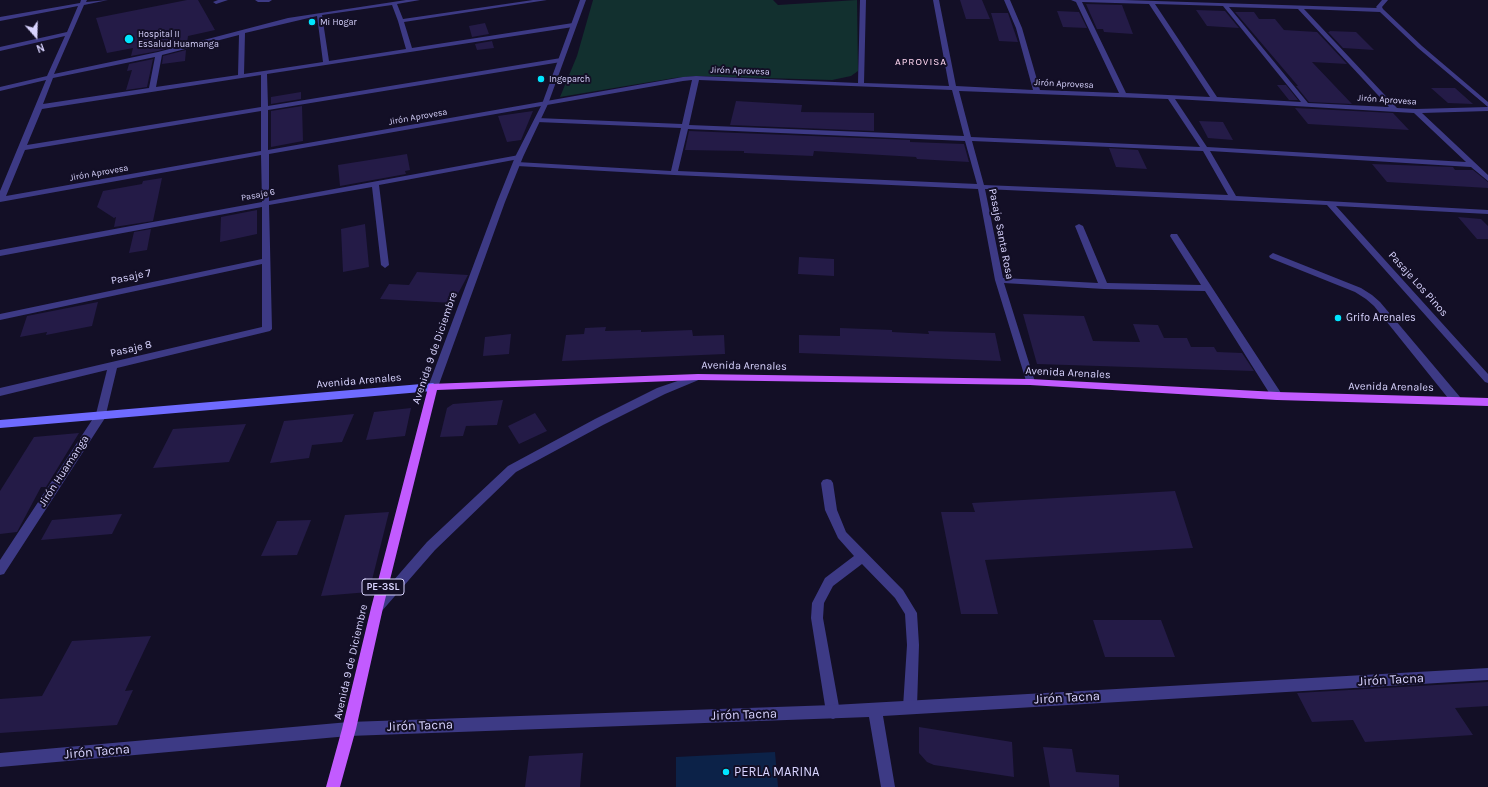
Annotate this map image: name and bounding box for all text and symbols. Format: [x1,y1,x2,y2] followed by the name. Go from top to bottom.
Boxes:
[16,16,56,56] north arrow
[307,17,317,27] marker: Mi Hogar
[320,17,357,27] place label: Mi Hogar
[138,29,219,50] place label: Hospital II EsSalud Huamanga
[123,33,135,45] marker: Hospital II EsSalud Huamanga
[34,40,46,55] text: N
[895,56,947,68] district label: APROVISA
[710,65,770,77] street label: Jirón Aprovesa
[536,74,546,84] marker: Ingeparch
[549,74,590,84] place label: Ingeparch
[1034,77,1094,91] street label: Jirón Aprovesa
[1357,93,1417,107] street label: Jirón Aprovesa
[388,107,448,127] street label: Jirón Aprovesa
[69,163,129,183] street label: Jirón Aprovesa
[240,186,276,204] street label: Pasaje 6
[986,187,1016,281] street label: Pasaje Santa Rosa
[1385,249,1451,319] street label: Pasaje Los Pinos
[110,266,152,288] street label: Pasaje 7
[410,290,460,406] street label: Avenida 9 de Diciembre
[1346,311,1416,325] place label: Grifo Arenales
[1333,313,1343,323] marker: Grifo Arenales
[109,338,153,360] street label: Pasaje 8
[701,359,787,373] street label: Avenida Arenales
[1025,364,1111,382] street label: Avenida Arenales
[316,371,402,391] street label: Avenida Arenales
[1348,380,1434,394] street label: Avenida Arenales
[36,433,92,509] street label: Jirón Huamanga
[362,579,404,595] road number: PE-3SL
[331,603,371,721] street label: Avenida 9 de Diciembre
[1358,670,1424,690] street label: Jirón Tacna
[1034,688,1100,708] street label: Jirón Tacna
[711,706,777,724] street label: Jirón Tacna
[387,717,453,735] street label: Jirón Tacna
[63,741,131,763] street label: Jirón Tacna
[734,764,820,780] place label: PERLA MARINA
[721,767,731,777] marker: PERLA MARINA

